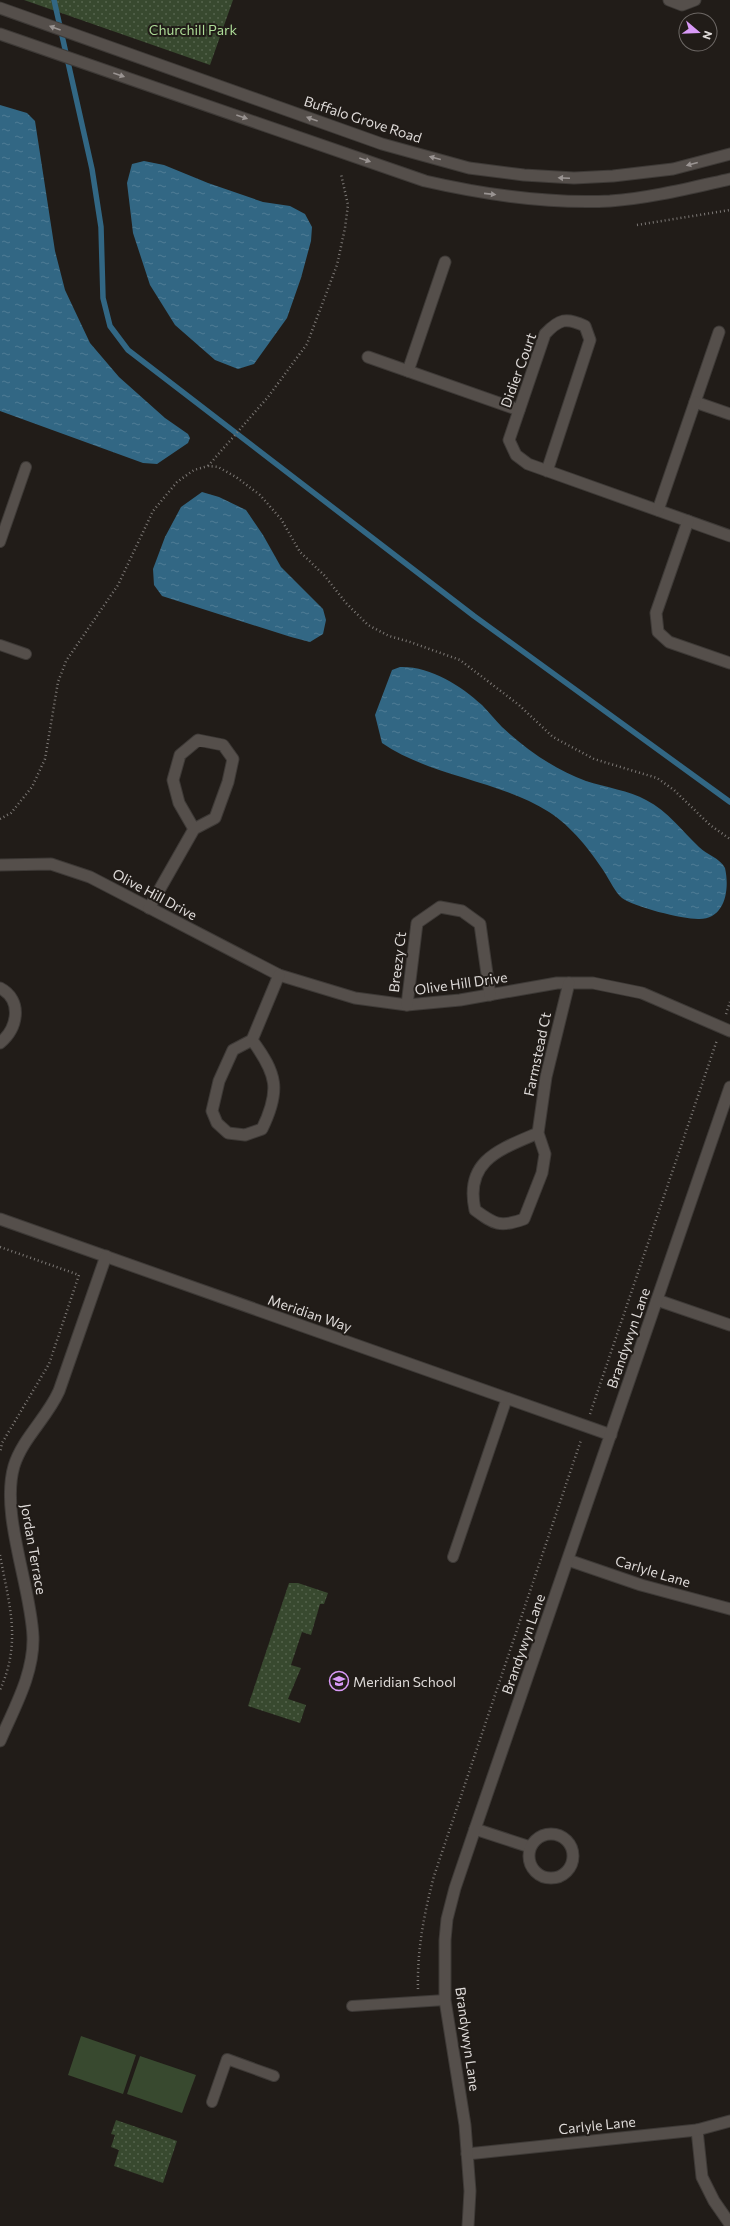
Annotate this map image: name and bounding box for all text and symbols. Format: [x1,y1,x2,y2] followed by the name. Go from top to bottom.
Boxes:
[678,12,718,52] north arrow
[149,21,238,38] park label: Churchill Park
[49,24,61,30] one-way arrow
[700,29,715,41] text: N
[113,72,125,78] one-way arrow
[302,92,424,146] street label: Buffalo Grove Road
[236,115,248,121] one-way arrow
[305,115,317,121] one-way arrow
[429,155,441,161] one-way arrow
[359,157,371,163] one-way arrow
[686,161,698,167] one-way arrow
[558,174,570,181] one-way arrow
[484,191,496,197] one-way arrow
[497,330,539,410] street label: Didier Court
[110,865,200,923] street label: Olive Hill Drive
[385,930,409,993] street label: Breezy Ct
[414,968,508,998] street label: Olive Hill Drive
[520,1010,554,1098] street label: Farmstead Ct
[603,1286,653,1390] street label: Brandywyn Lane
[266,1291,354,1335] street label: Meridian Way
[18,1502,50,1596] street label: Jordan Terrace
[613,1552,693,1590] street label: Carlyle Lane
[498,1592,548,1696] street label: Brandywyn Lane
[328,1670,350,1692] school or university icon: Meridian School
[353,1673,456,1690] place label: Meridian School
[452,1986,484,2092] street label: Brandywyn Lane
[557,2112,637,2138] street label: Carlyle Lane

